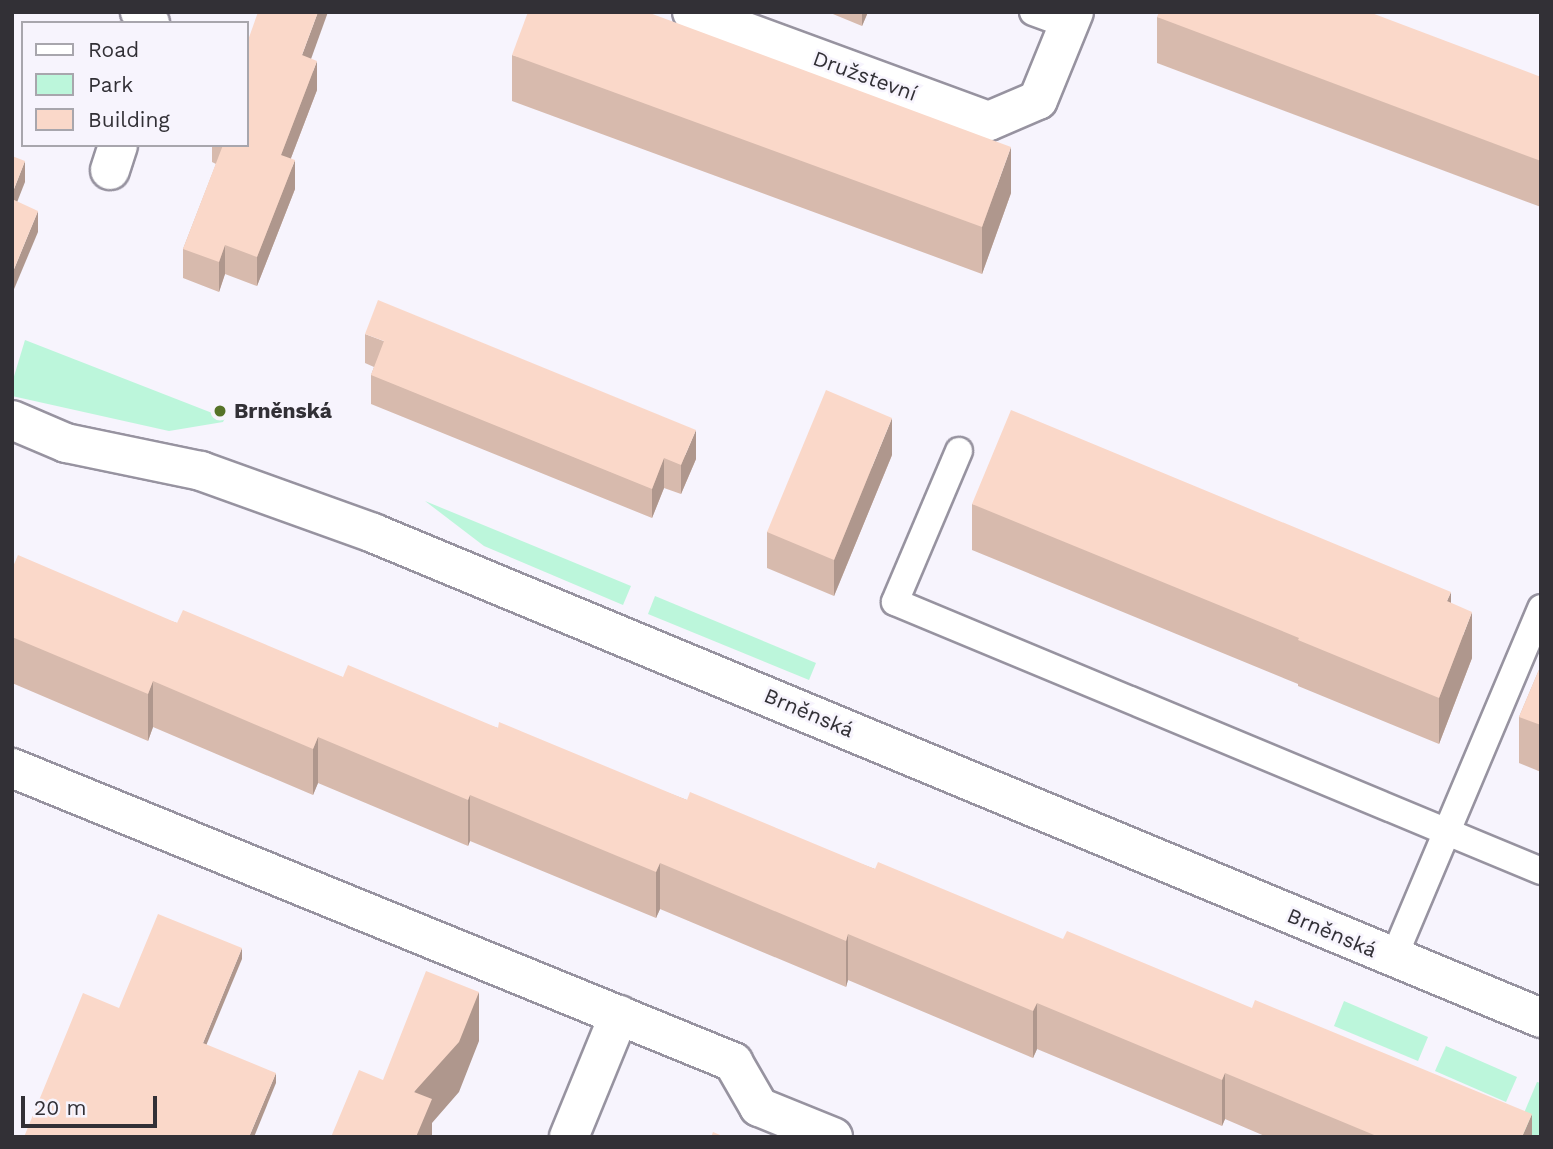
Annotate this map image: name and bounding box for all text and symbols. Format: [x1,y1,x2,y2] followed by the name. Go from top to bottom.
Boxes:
[21,21,248,147] legend
[88,37,139,62] text: Road
[809,46,921,106] street label: Družstevní
[88,72,133,97] text: Park
[88,107,170,132] text: Building
[234,398,332,424] place label: Brněnská
[212,403,228,419] marker: Brněnská
[760,683,858,743] street label: Brněnská
[1283,903,1381,963] street label: Brněnská
[24,1082,161,1126] scale bar
[34,1095,86,1120] text: 20 m

